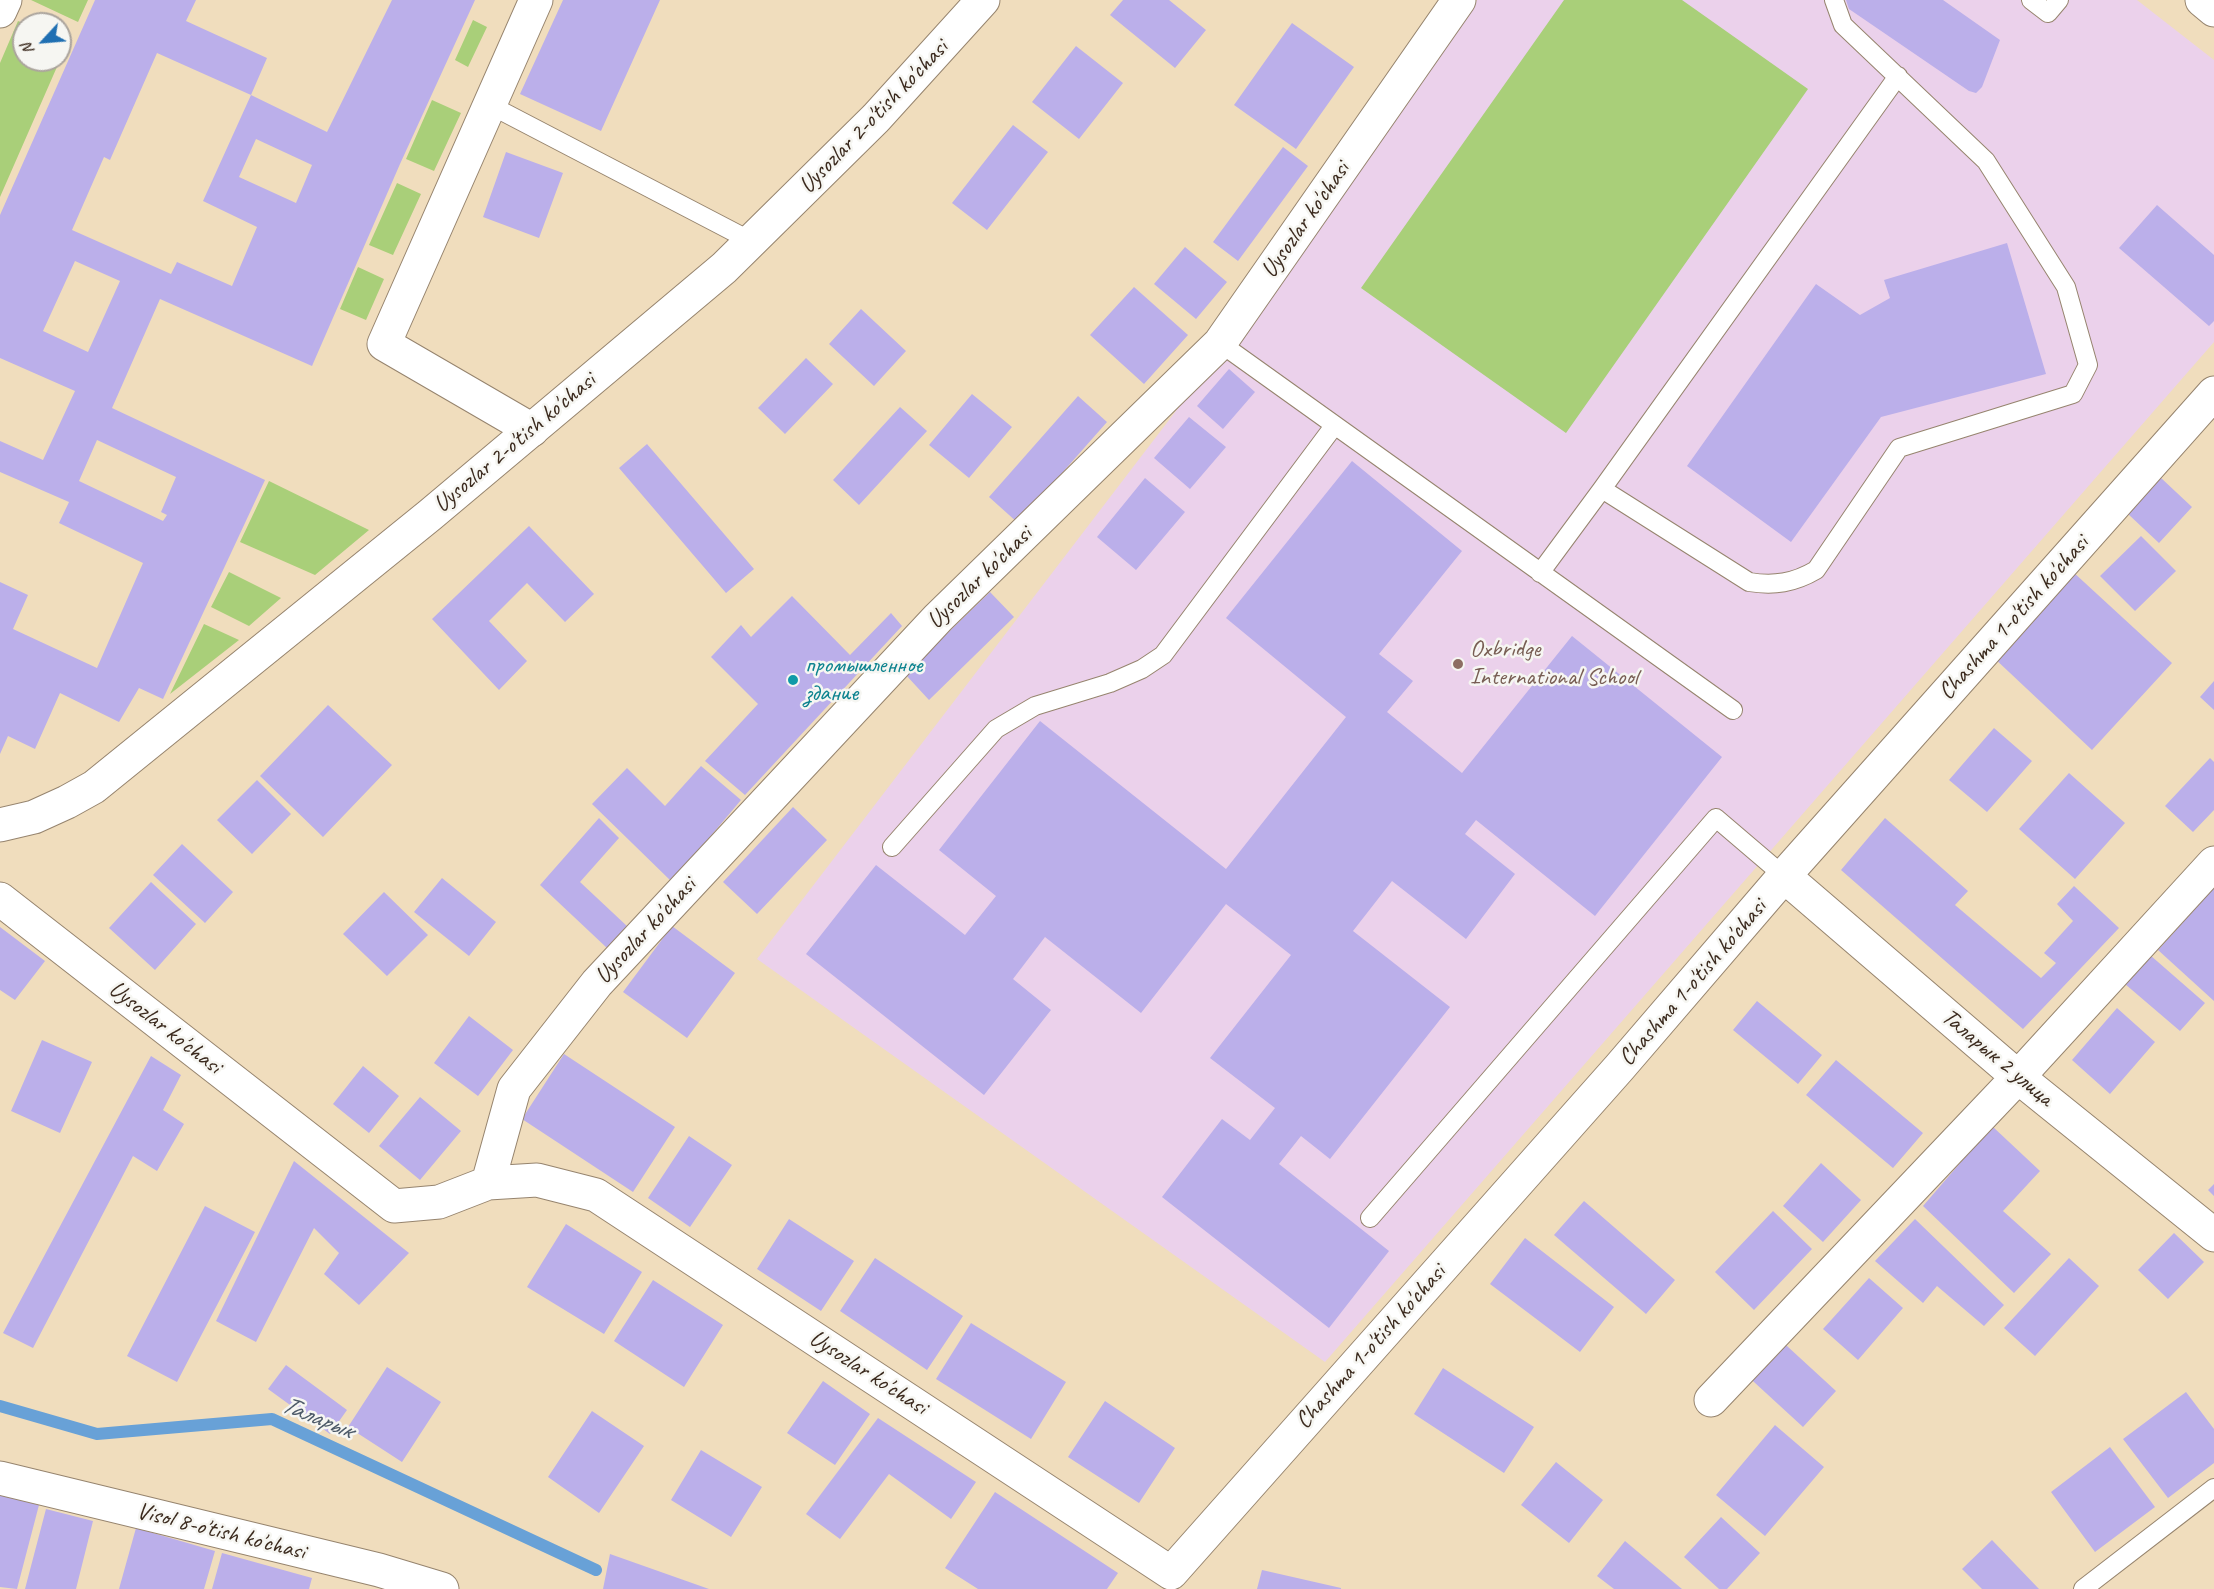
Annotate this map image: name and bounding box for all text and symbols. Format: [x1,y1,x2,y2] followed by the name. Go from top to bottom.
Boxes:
[12,12,72,72] north arrow
[793,34,955,200] street label: Uysozlar 2-o'tish ko'chasi
[16,40,39,58] text: N
[1255,156,1357,284] street label: Uysozlar ko'chasi
[428,367,602,519] street label: Uysozlar 2-o'tish ko'chasi
[921,521,1039,635] street label: Uysozlar ko'chasi
[1933,530,2095,706] street label: Chashma 1-o'tish ko'chasi
[1470,636,1638,692] place label: Oxbridge International School
[805,652,922,708] place label: промышленное здание
[1451,657,1465,671] marker: Oxbridge International School
[786,673,800,687] marker: промышленное здание
[589,872,703,990] street label: Uysozlar ko'chasi
[1613,894,1773,1072] street label: Chashma 1-o'tish ko'chasi
[103,975,227,1081] street label: Uysozlar ko'chasi
[1935,1003,2059,1113] street label: Таларык 2 улица
[1290,1259,1452,1435] street label: Chashma 1-o'tish ko'chasi
[803,1324,933,1422] street label: Uysozlar ko'chasi
[277,1390,357,1446] water label: Таларык
[134,1497,308,1567] street label: Visol 8-o'tish ko'chasi

